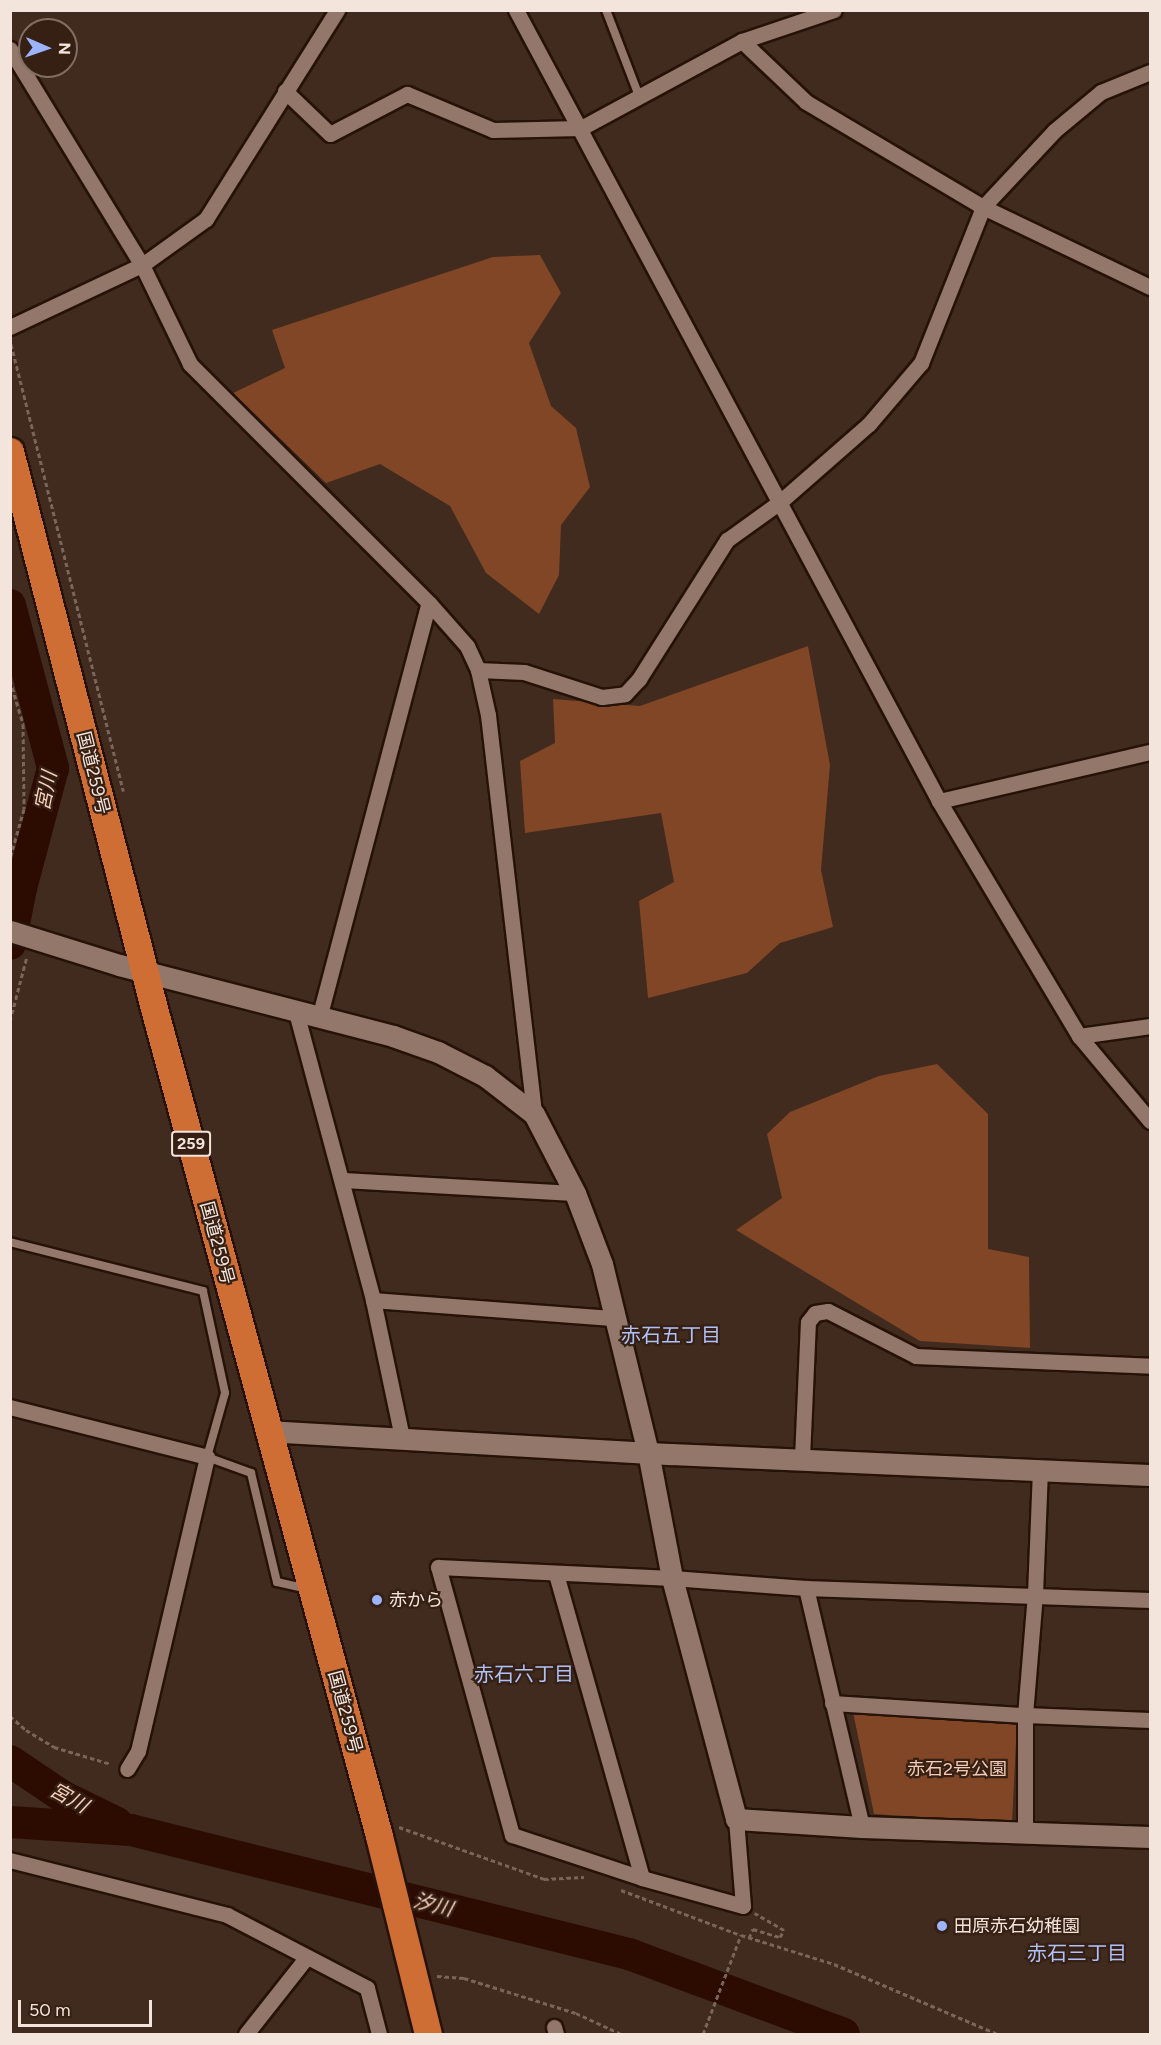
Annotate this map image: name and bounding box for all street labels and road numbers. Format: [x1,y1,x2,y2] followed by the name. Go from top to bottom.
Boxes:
[72,729,114,817] street label: 国道259号
[170,1131,212,1157] road number: 259
[196,1199,238,1287] street label: 国道259号
[324,1668,366,1756] street label: 国道259号

